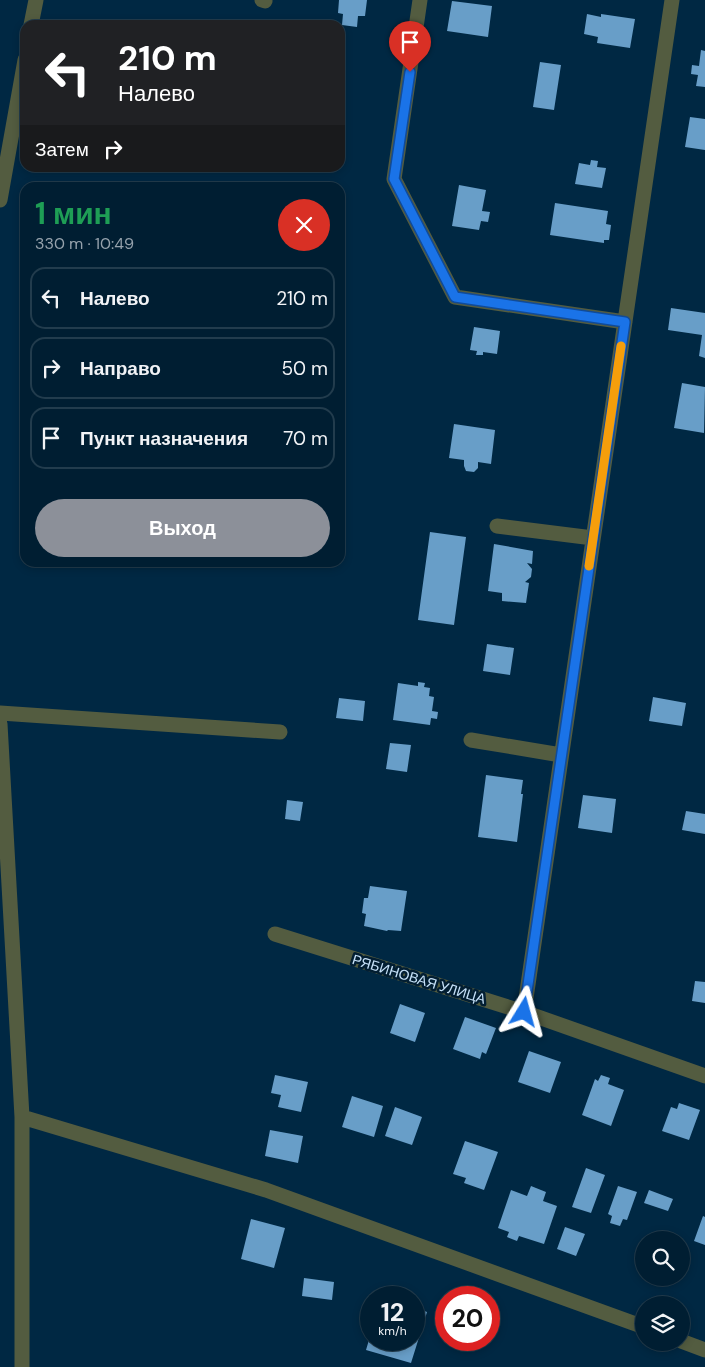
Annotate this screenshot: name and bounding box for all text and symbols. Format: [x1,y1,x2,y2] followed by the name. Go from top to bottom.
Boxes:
[389,21,431,72] pin
[396,28,424,56] icon: arrive
[118,35,217,81] text: 210 m
[35,40,100,105] icon: left
[118,79,195,108] text: Налево
[99,135,127,163] icon: right
[35,137,89,162] text: Затем
[35,194,112,233] text: 1 мин
[278,199,330,251] button: close
[35,233,134,254] text: 330 m · 10:49
[37,284,65,312] icon: left
[80,286,150,311] text: Налево
[276,286,328,311] text: 210 m
[37,354,65,382] icon: right
[80,356,161,381] text: Направо
[281,356,328,381] text: 50 m
[37,424,65,452] icon: arrive
[80,426,248,451] text: Пункт назначения
[283,426,328,451] text: 70 m
[35,499,330,557] button: Выход
[350,950,489,1008] street label: РЯБИНОВАЯ УЛИЦА
[497,985,549,1037] position arrow
[635,1231,690,1351] map controls
[635,1231,690,1286] button: search
[435,1286,500,1351] speed limit sign: 20
[381,1296,404,1329] text: 12
[635,1296,690,1351] button: layers
[378,1323,407,1339] text: km/h

